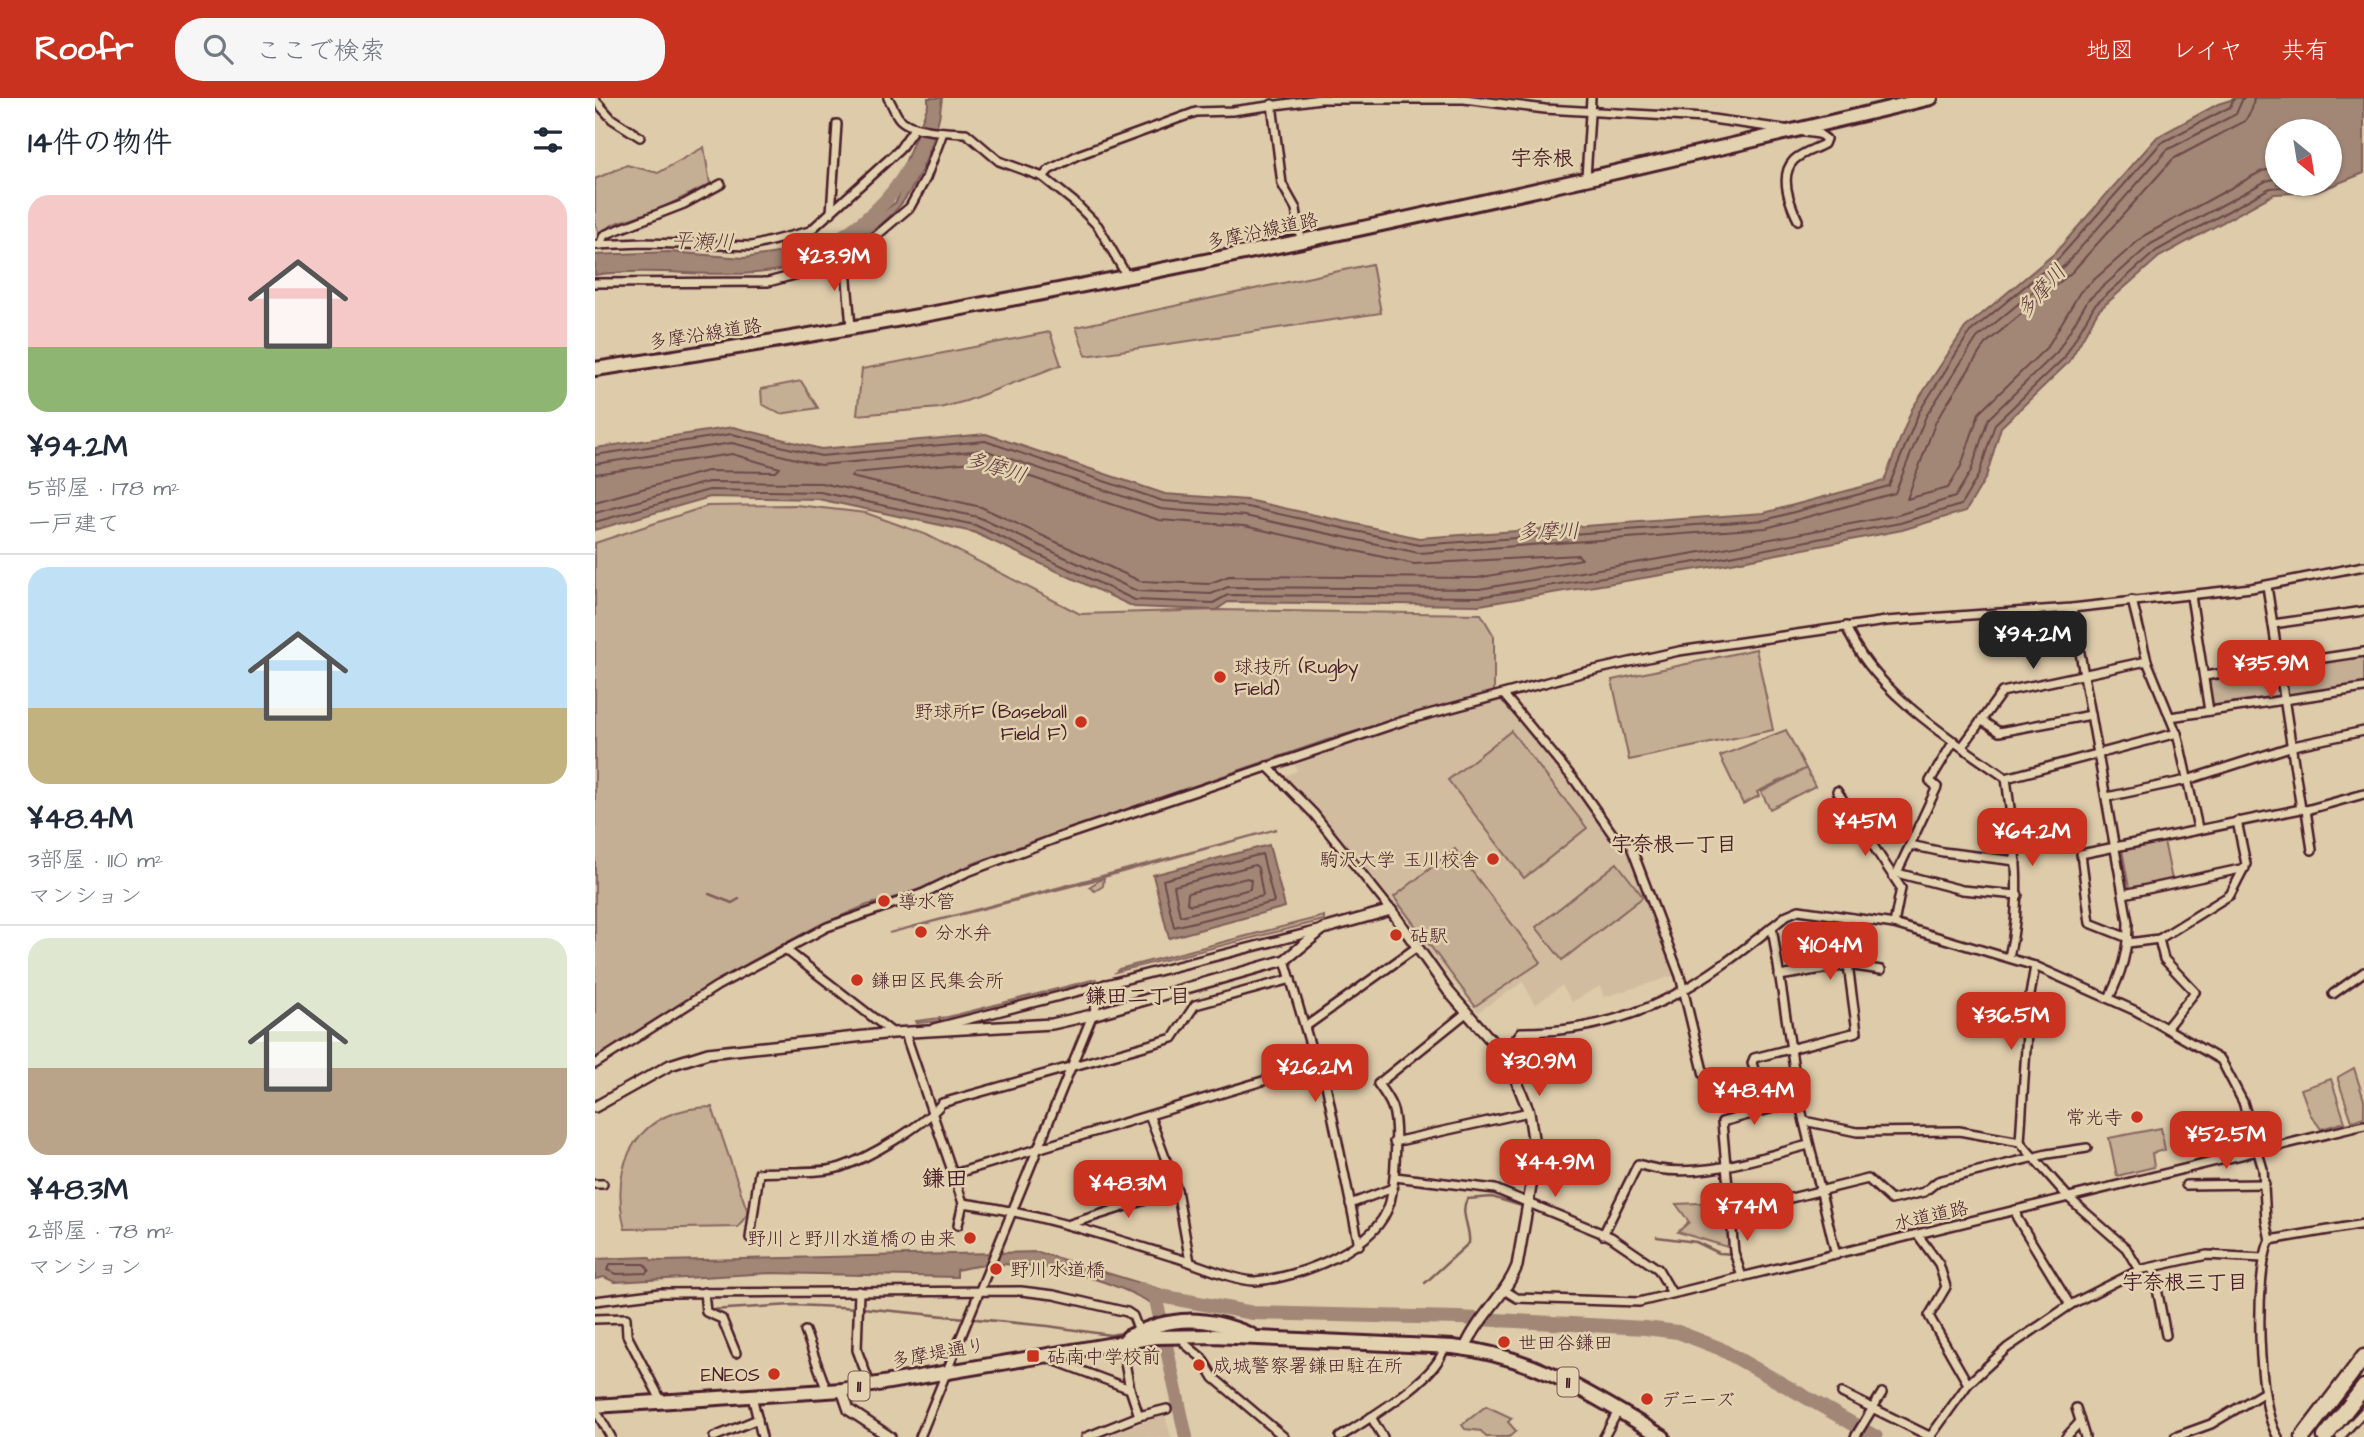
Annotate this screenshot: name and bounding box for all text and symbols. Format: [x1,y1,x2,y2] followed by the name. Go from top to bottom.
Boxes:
[175,18,665,81] search box
[35,26,133,72] text: Roofr
[199,30,237,68] icon: search
[255,33,385,69] text: ここで検索
[2086,34,2134,68] text: 地図
[2172,34,2243,68] text: レイヤ
[2281,34,2329,68] text: 共有
[2265,119,2341,196] north arrow
[2265,119,2342,196] map controls
[529,121,567,159] icon: filters
[28,122,172,164] text: 14件の物件
[1511,144,1574,173] district label: 宇奈根
[1204,206,1321,257] street label: 多摩沿線道路
[671,226,735,257] water label: 平瀬川
[777,234,891,293] pin: ¥23.9M
[798,240,870,272] text: ¥23.9M
[235,241,361,367] icon: home
[2010,258,2073,325] water label: 多摩川
[647,312,764,357] street label: 多摩沿線道路
[28,426,128,468] text: ¥94.2M
[961,444,1030,491] water label: 多摩川
[28,472,180,504] text: 5部屋 · 178 m²
[28,508,120,540] text: 一戸建て
[1516,516,1580,547] water label: 多摩川
[1976,612,2090,671] pin: ¥94.2M
[235,613,361,739] icon: home
[1995,618,2071,650] text: ¥94.2M
[2214,640,2328,700] pin: ¥35.9M
[2233,647,2309,679] text: ¥35.9M
[1234,654,1359,703] place label: 球技所 (Rugby Field)
[1212,669,1228,685] marker: 球技所 (Rugby Field)
[914,699,1067,748] place label: 野球所F (Baseball Field F)
[1073,714,1089,730] marker: 野球所F (Baseball Field F)
[28,798,133,840] text: ¥48.4M
[1824,798,1906,858] pin: ¥45M
[1833,805,1897,837] text: ¥45M
[1975,808,2089,868] pin: ¥64.2M
[1993,815,2071,847] text: ¥64.2M
[1611,830,1737,859] district label: 宇奈根一丁目
[28,844,163,876] text: 3部屋 · 110 m²
[1319,847,1479,874] place label: 駒沢大学 玉川校舎
[1485,851,1501,867] marker: 駒沢大学 玉川校舎
[28,880,142,912] text: マンション
[898,889,955,916] place label: 導水管
[876,893,892,909] marker: 導水管
[935,920,992,947] place label: 分水弁
[1781,922,1879,982] pin: ¥104M
[1410,923,1448,950] place label: 砧駅
[913,924,929,940] marker: 分水弁
[1388,927,1404,943] marker: 砧駅
[1798,929,1862,961] text: ¥104M
[871,968,1004,995] place label: 鎌田区民集会所
[849,972,865,988] marker: 鎌田区民集会所
[1086,982,1191,1011] district label: 鎌田二丁目
[235,984,361,1110] icon: home
[1954,992,2068,1052] pin: ¥36.5M
[1973,999,2049,1031] text: ¥36.5M
[1482,1038,1596,1098] pin: ¥30.9M
[1258,1044,1372,1104] pin: ¥26.2M
[1502,1045,1576,1077] text: ¥30.9M
[1277,1051,1353,1083] text: ¥26.2M
[1697,1068,1811,1127] pin: ¥48.4M
[1714,1074,1794,1106] text: ¥48.4M
[2066,1105,2123,1132] place label: 常光寺
[2129,1109,2145,1125] marker: 常光寺
[2169,1112,2283,1171] pin: ¥52.5M
[2186,1118,2266,1150] text: ¥52.5M
[1498,1140,1612,1199] pin: ¥44.9M
[1516,1146,1594,1178] text: ¥44.9M
[1071,1160,1185,1220] pin: ¥48.3M
[922,1163,968,1195] district label: 鎌田
[1090,1167,1166,1199] text: ¥48.3M
[28,1169,128,1211] text: ¥48.3M
[1706,1184,1788,1243] pin: ¥74M
[1716,1190,1778,1222] text: ¥74M
[1891,1195,1971,1238] street label: 水道道路
[28,1215,174,1247] text: 2部屋 · 78 m²
[747,1226,956,1253] place label: 野川と野川水道橋の由来
[962,1230,978,1246] marker: 野川と野川水道橋の由来
[28,1251,142,1283] text: マンション
[1010,1257,1105,1284] place label: 野川水道橋
[988,1261,1004,1277] marker: 野川水道橋
[2122,1268,2248,1297] district label: 宇奈根三丁目
[1518,1330,1613,1357] place label: 世田谷鎌田
[889,1332,987,1375] street label: 多摩堤通り
[1496,1334,1512,1350] marker: 世田谷鎌田
[1047,1344,1161,1371] place label: 砧南中学校前
[1025,1348,1041,1364] marker: 砧南中学校前
[1213,1353,1403,1380] place label: 成城警察署鎌田駐在所
[1191,1357,1207,1373] marker: 成城警察署鎌田駐在所
[701,1362,760,1389] place label: ENEOS
[766,1366,782,1382] marker: ENEOS
[1557,1367,1579,1396] road number: 11
[849,1372,869,1400] road number: 11
[1661,1387,1735,1414] place label: デニーズ
[1639,1391,1655,1407] marker: デニーズ

